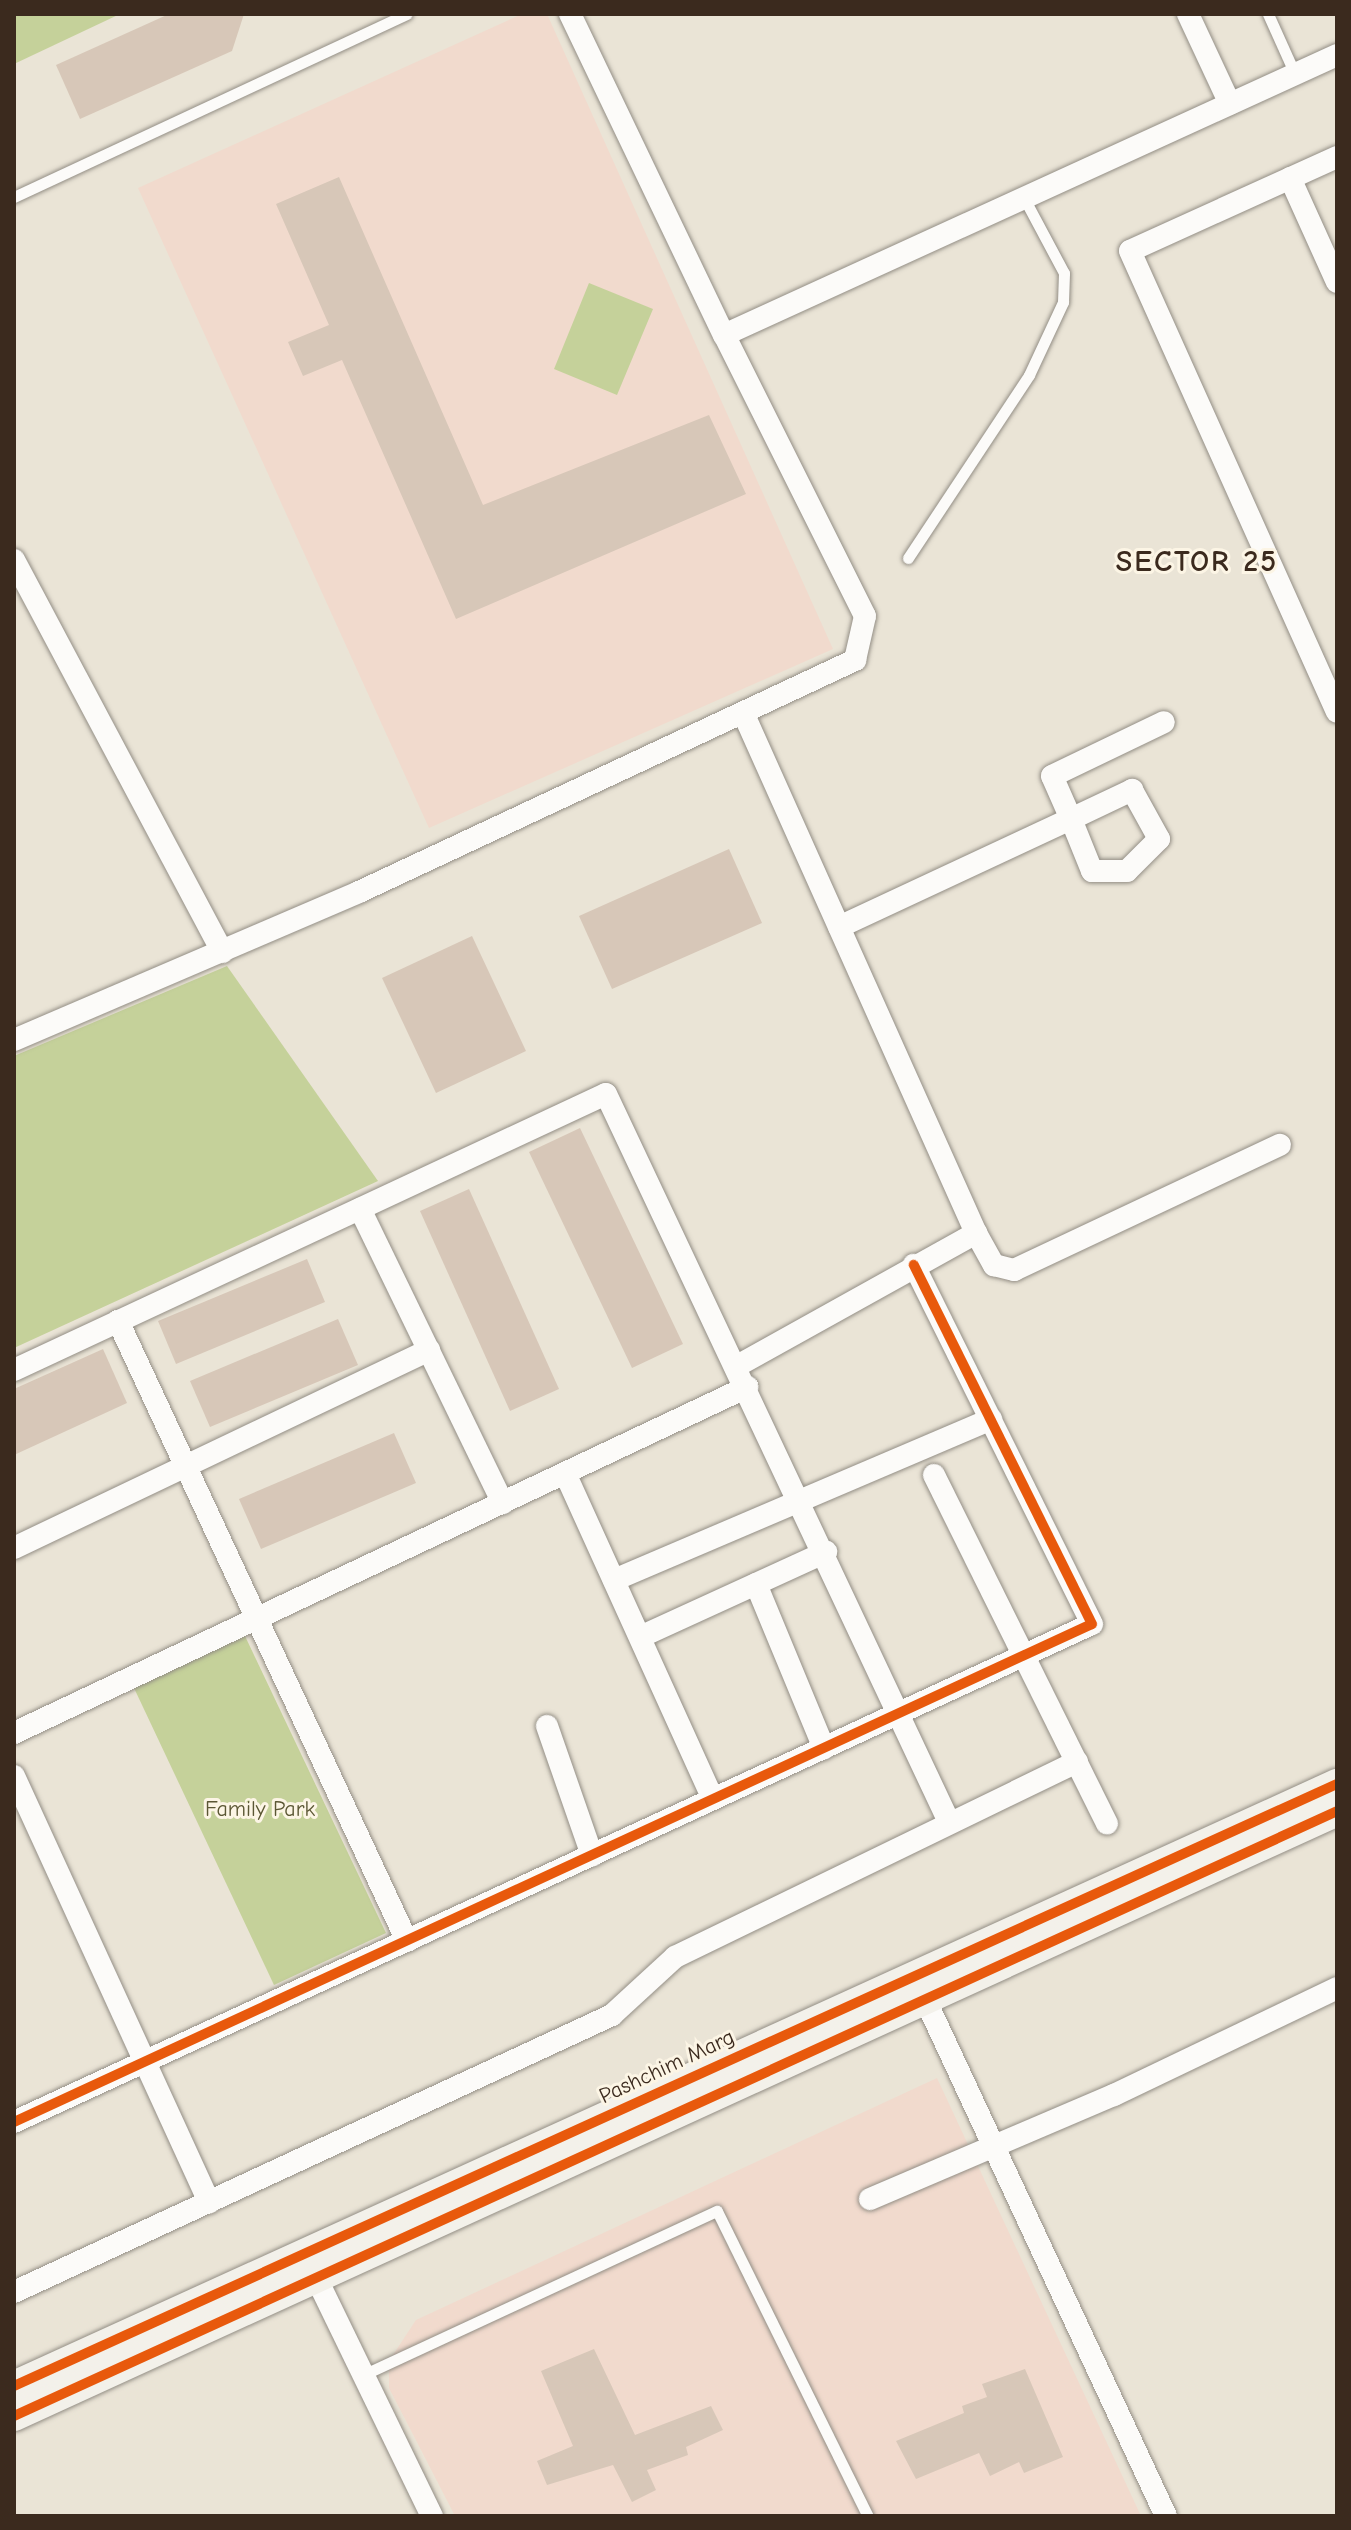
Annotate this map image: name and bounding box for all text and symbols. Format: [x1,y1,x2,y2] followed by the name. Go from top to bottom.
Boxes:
[1116,544,1278,580] district label: SECTOR 25
[205,1797,315,1823] park label: Family Park
[595,2024,739,2110] street label: Pashchim Marg

